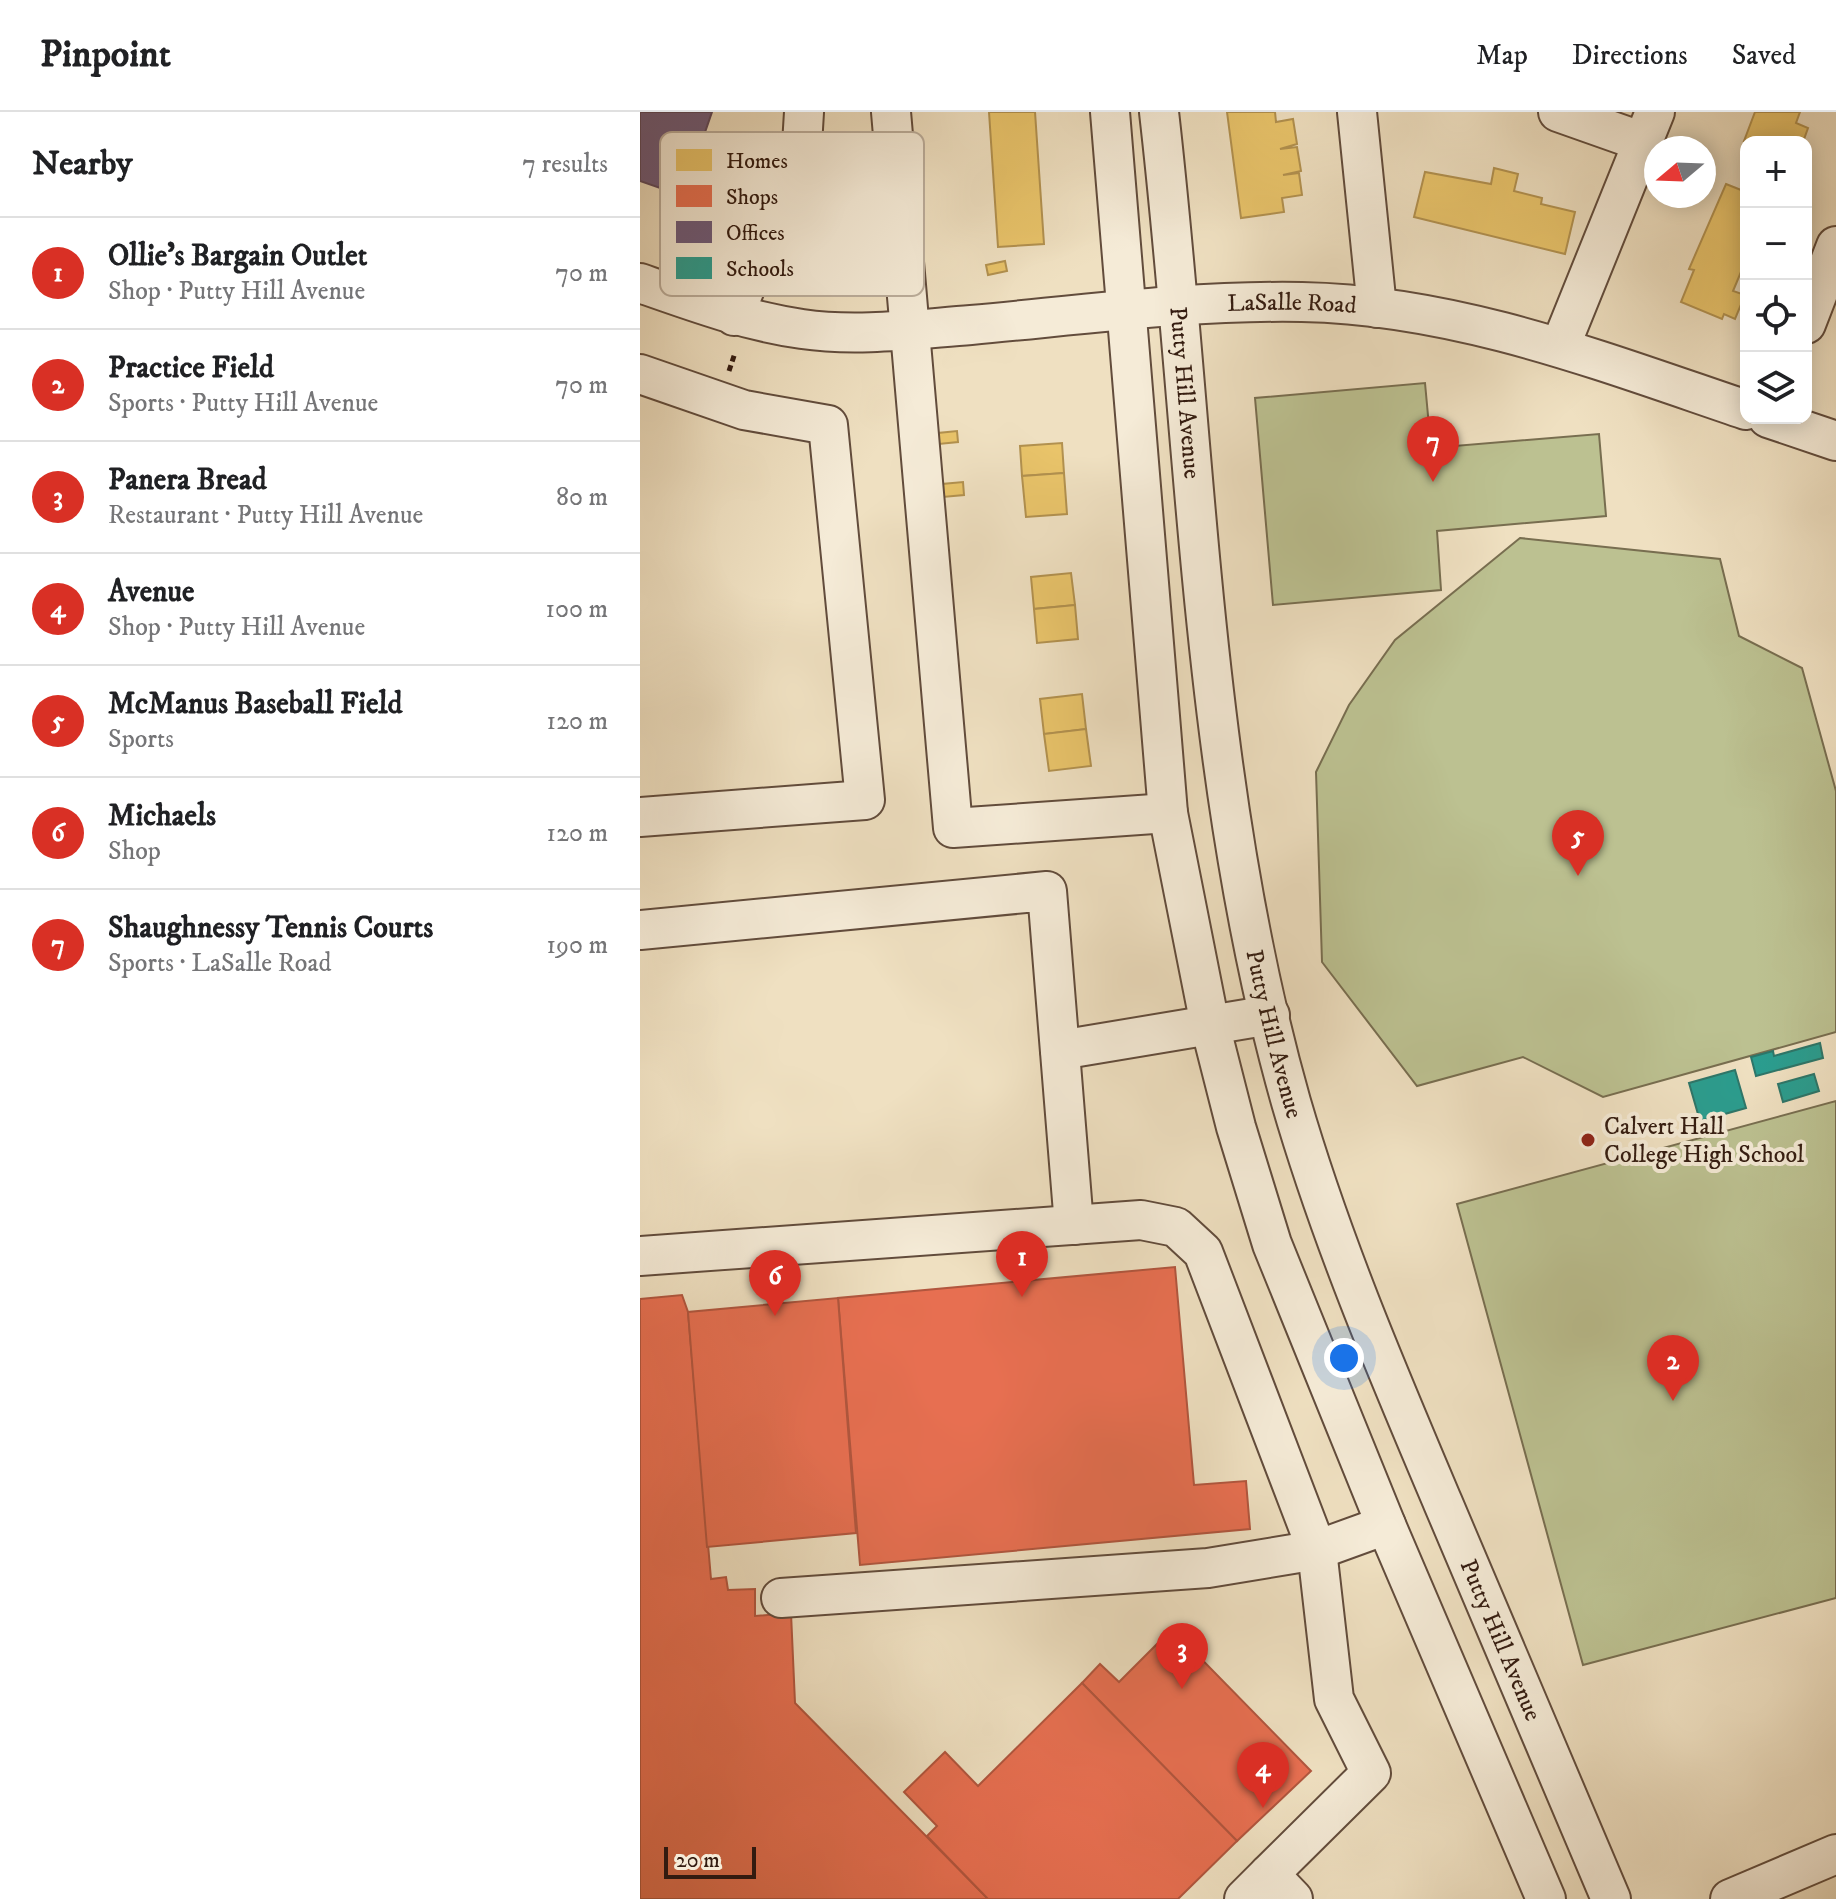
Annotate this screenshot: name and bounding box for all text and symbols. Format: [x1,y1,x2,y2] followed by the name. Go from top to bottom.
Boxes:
[40,31,171,79] text: Pinpoint
[1476,38,1528,73] text: Map
[1572,38,1688,73] text: Directions
[1732,38,1796,73] text: Saved
[660,132,924,296] legend
[1644,136,1716,208] north arrow
[1740,136,1812,424] map controls
[1740,136,1812,208] button: +
[32,143,133,185] text: Nearby
[522,148,608,181] text: 7 results
[726,148,788,175] text: Homes
[726,184,778,211] text: Shops
[1740,208,1812,280] button: −
[726,220,785,247] text: Offices
[108,238,367,275] text: Ollie's Bargain Outlet
[726,256,794,283] text: Schools
[53,257,63,290] text: 1
[555,257,608,290] text: 70 m
[108,275,365,308] text: Shop · Putty Hill Avenue
[1740,280,1812,352] button: locate
[1227,288,1358,321] street label: LaSalle Road
[1162,305,1207,480] street label: Putty Hill Avenue
[108,350,274,387] text: Practice Field
[1740,352,1812,424] button: layers
[52,369,64,402] text: 2
[555,369,608,402] text: 70 m
[108,387,378,420] text: Sports · Putty Hill Avenue
[1407,416,1459,482] pin: 7
[108,462,267,499] text: Panera Bread
[53,481,63,514] text: 3
[556,481,608,514] text: 80 m
[108,499,423,532] text: Restaurant · Putty Hill Avenue
[108,574,195,611] text: Avenue
[51,593,65,626] text: 4
[545,593,608,626] text: 100 m
[108,611,365,644] text: Shop · Putty Hill Avenue
[108,686,402,723] text: McManus Baseball Field
[52,705,64,738] text: 5
[547,705,608,738] text: 120 m
[108,723,174,756] text: Sports
[108,798,216,835] text: Michaels
[1552,810,1604,876] pin: 5
[51,817,65,850] text: 6
[547,817,608,850] text: 120 m
[108,835,161,868] text: Shop
[108,910,433,947] text: Shaughnessy Tennis Courts
[51,929,65,962] text: 7
[546,929,608,962] text: 190 m
[108,947,332,980] text: Sports · LaSalle Road
[1239,947,1309,1122] street label: Putty Hill Avenue
[1604,1112,1805,1170] place label: Calvert Hall College High School
[1579,1131,1597,1149] marker: Calvert Hall College High School
[996,1231,1048,1297] pin: 1
[749,1250,801,1316] pin: 6
[1647,1335,1699,1401] pin: 2
[1324,1338,1364,1378] your location
[1453,1555,1548,1726] street label: Putty Hill Avenue
[1156,1623,1208,1689] pin: 3
[1237,1742,1289,1808] pin: 4
[664,1843,756,1879] scale bar
[676,1847,720,1874] text: 20 m

